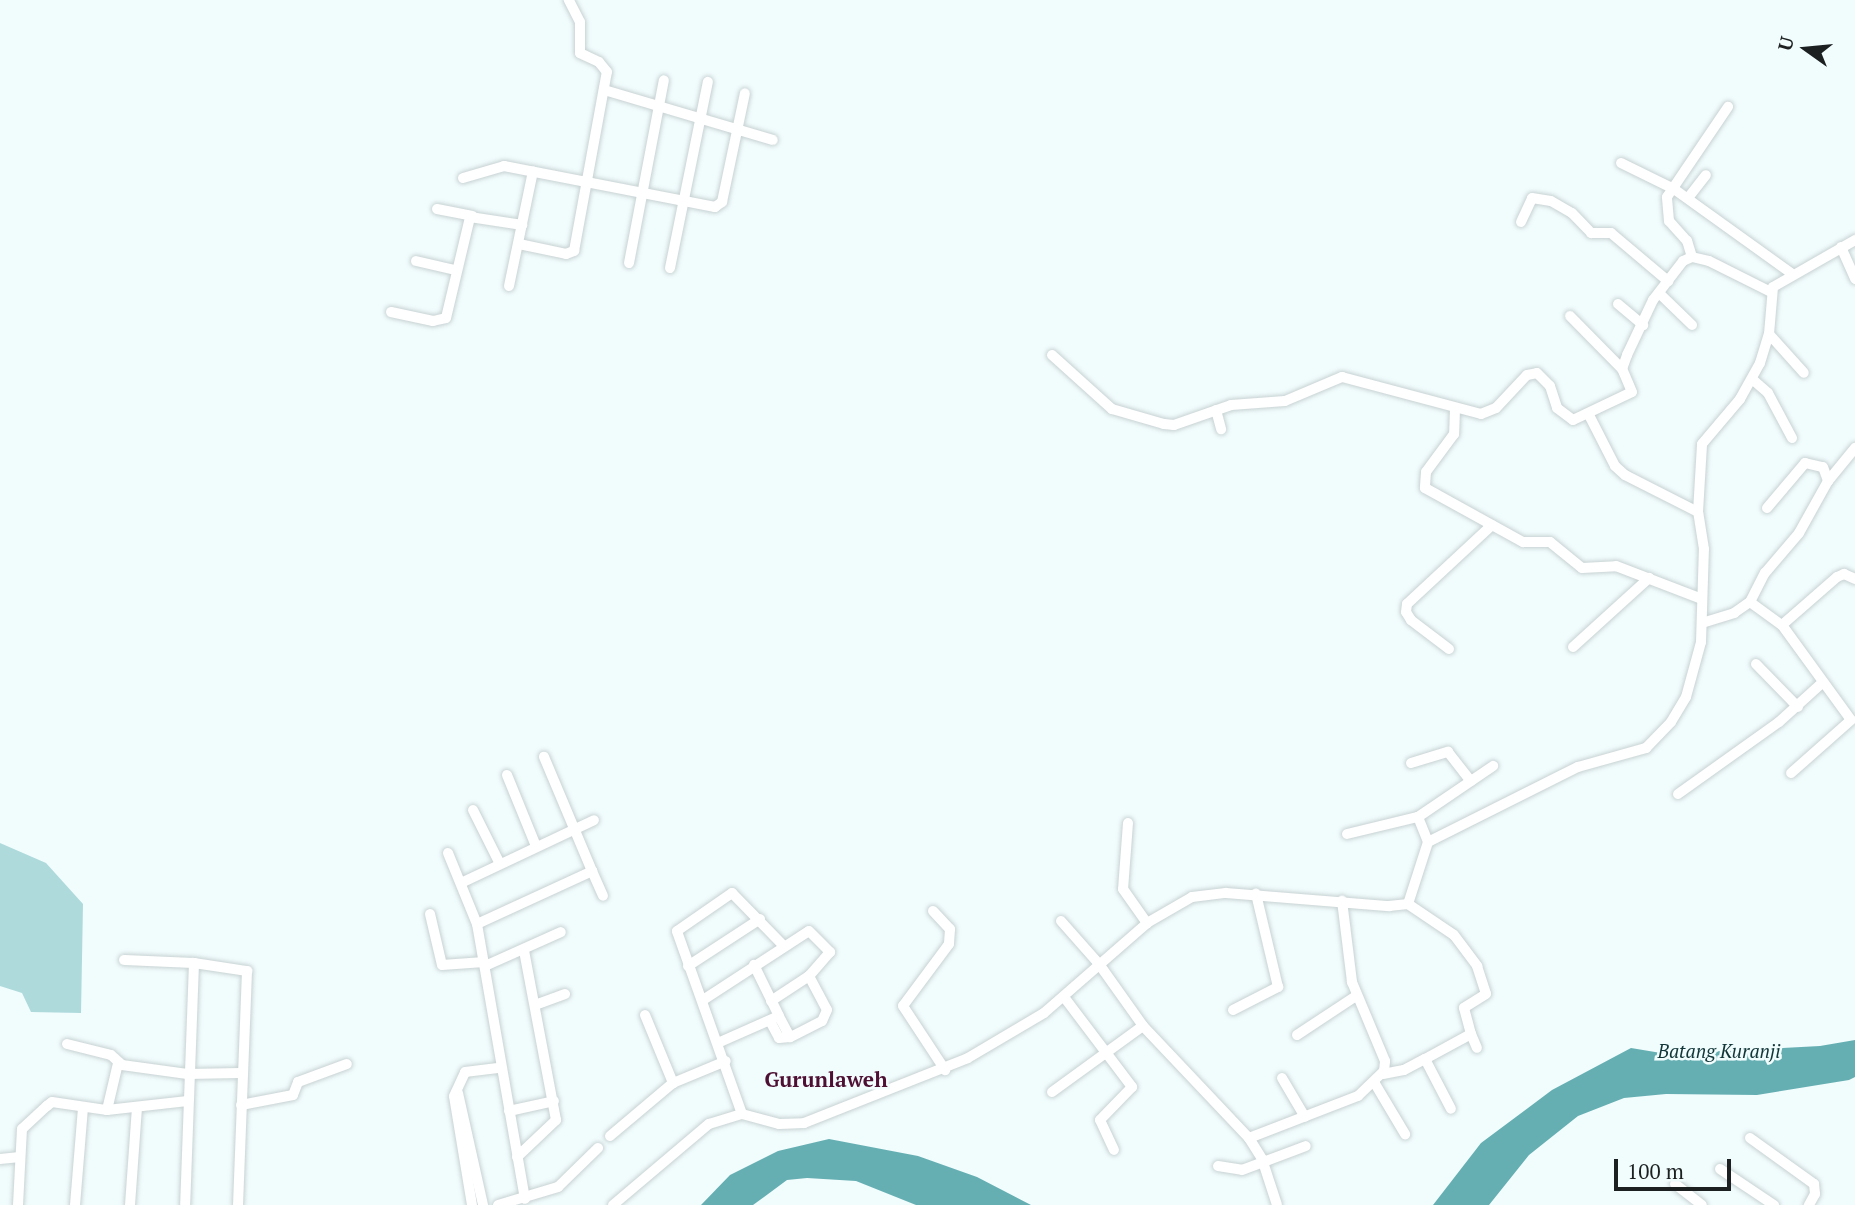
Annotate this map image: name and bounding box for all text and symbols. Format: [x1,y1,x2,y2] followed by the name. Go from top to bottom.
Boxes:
[1771,14,1841,84] north arrow
[1771,34,1799,53] text: U
[1657,1040,1781,1062] water label: Batang Kuranji
[764,1066,888,1092] district label: Gurunlaweh
[1617,1146,1734,1190] scale bar
[1627,1157,1684,1185] text: 100 m

